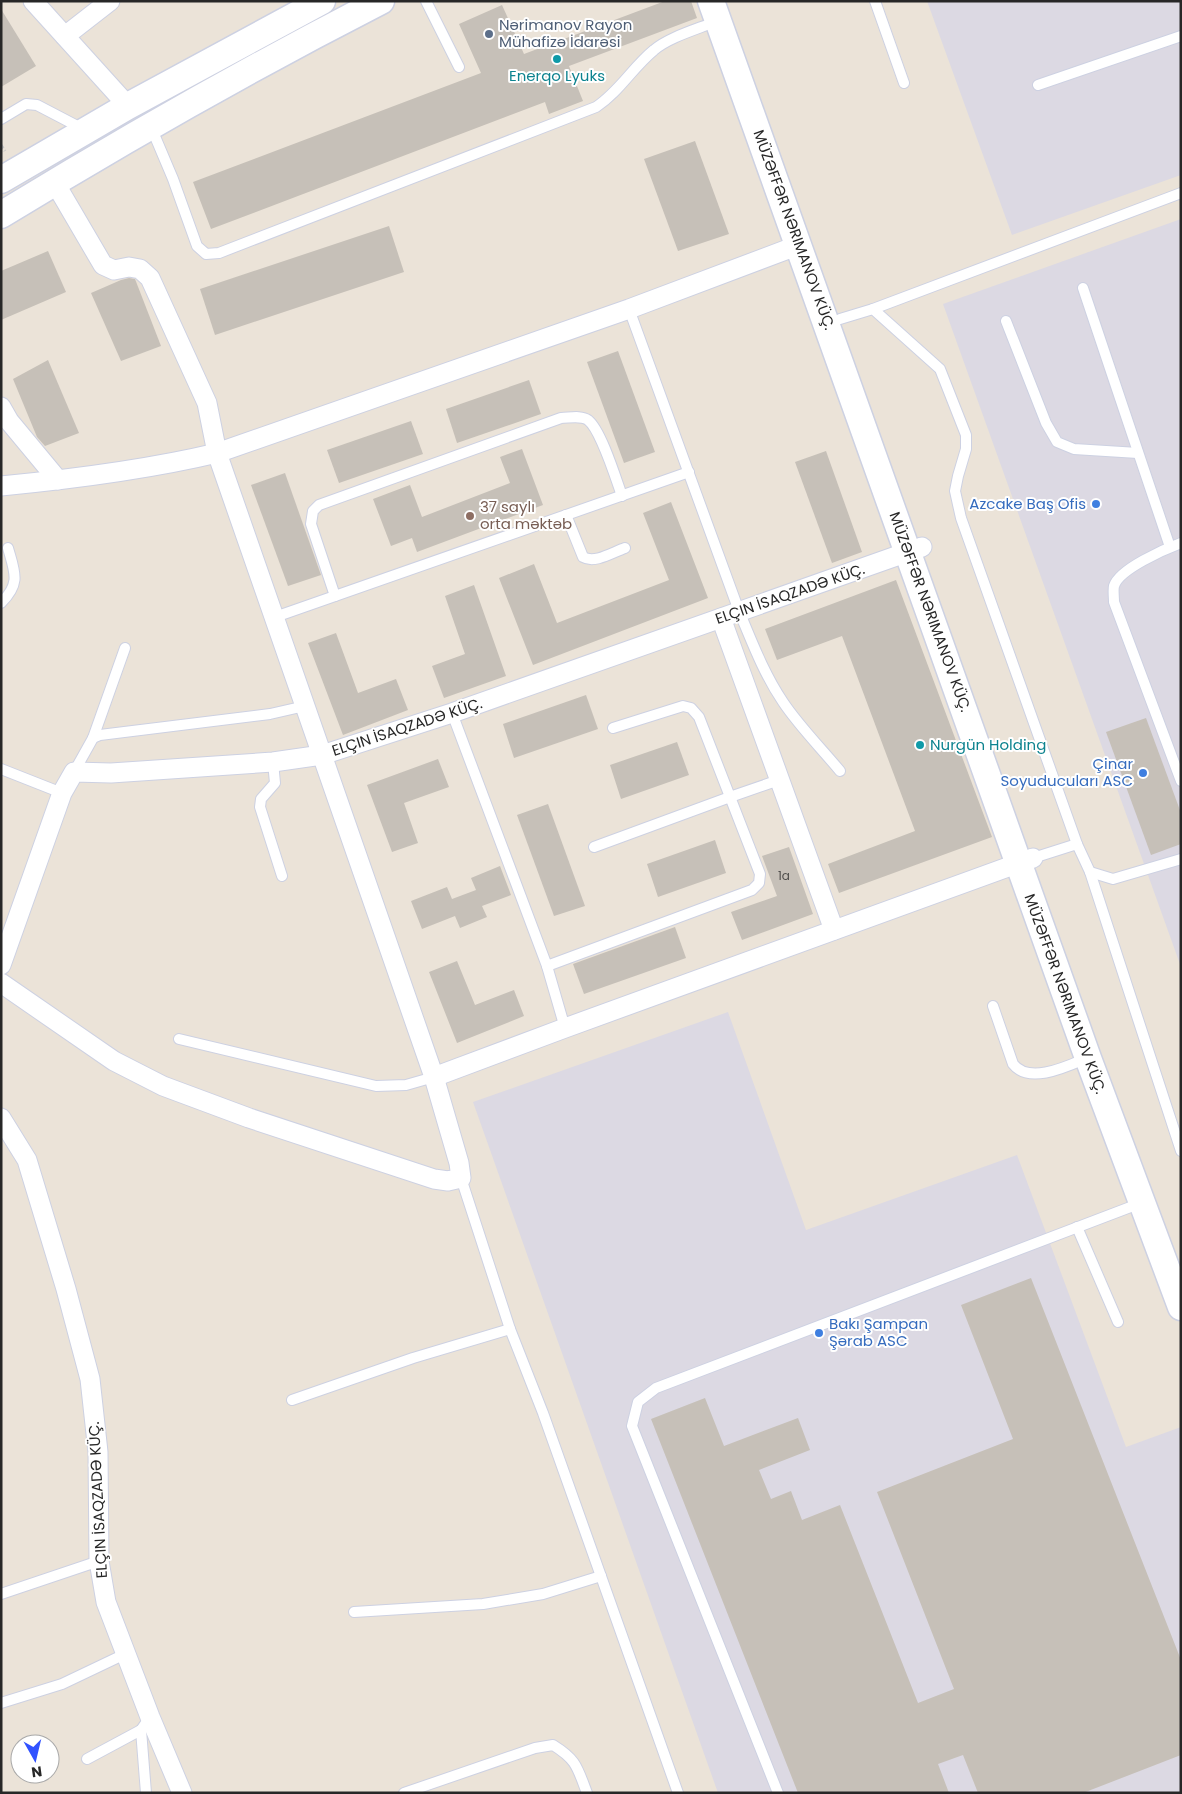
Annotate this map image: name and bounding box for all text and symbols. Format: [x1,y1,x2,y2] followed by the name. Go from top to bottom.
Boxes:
[499,14,632,52] place label: Nərimanov Rayon Mühafizə İdarəsi
[483,28,495,40] marker: Nərimanov Rayon Mühafizə İdarəsi
[551,53,563,65] marker: Enerqo Lyuks
[509,65,605,86] place label: Enerqo Lyuks
[748,127,841,333] street label: MÜZƏFFƏR NƏRIMANOV KÜÇ.
[969,493,1086,514] place label: Azcake Baş Ofis
[480,496,572,534] place label: 37 saylı orta məktəb
[1090,498,1102,510] marker: Azcake Baş Ofis
[884,509,977,715] street label: MÜZƏFFƏR NƏRIMANOV KÜÇ.
[464,510,476,522] marker: 37 saylı orta məktəb
[712,558,867,629] street label: ELÇIN İSAQZADƏ KÜÇ.
[329,692,485,761] street label: ELÇIN İSAQZADƏ KÜÇ.
[930,734,1046,755] place label: Nurgün Holding
[914,739,926,751] marker: Nurgün Holding
[1000,753,1133,791] place label: Çinar Soyuducuları ASC
[1137,767,1149,779] marker: Çinar Soyuducuları ASC
[778,867,790,884] house number: 1a
[1019,891,1112,1097] street label: MÜZƏFFƏR NƏRIMANOV KÜÇ.
[829,1313,928,1351] place label: Bakı Şampan Şərab ASC
[813,1327,825,1339] marker: Bakı Şampan Şərab ASC
[83,1421,112,1579] street label: ELÇIN İSAQZADƏ KÜÇ.
[10,1734,60,1784] north arrow
[30,1761,43,1783] text: N

